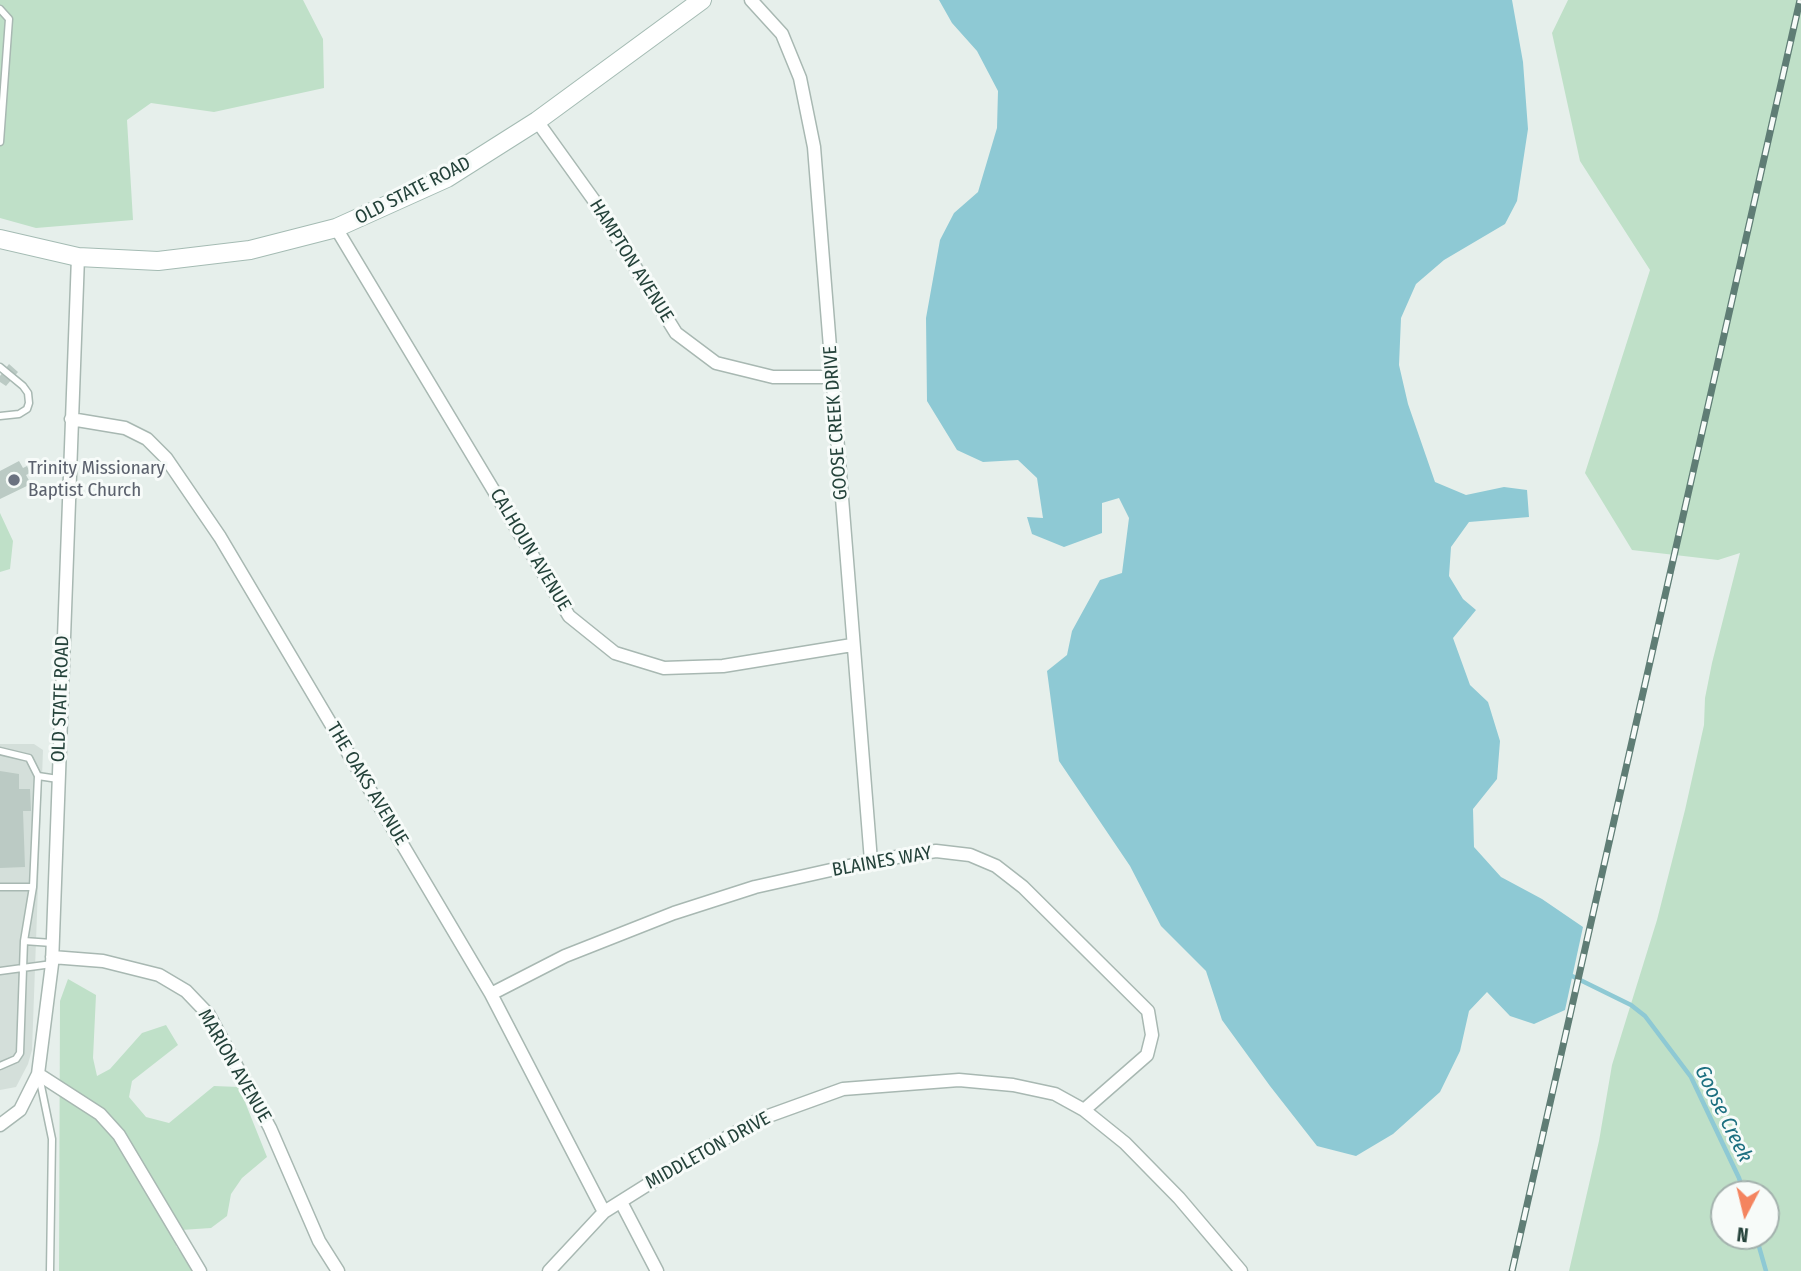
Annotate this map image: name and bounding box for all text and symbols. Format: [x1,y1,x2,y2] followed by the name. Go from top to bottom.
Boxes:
[351,152,475,230] street label: OLD STATE ROAD
[584,195,678,327] street label: HAMPTON AVENUE
[819,345,853,501] street label: GOOSE CREEK DRIVE
[28,458,165,502] place label: Trinity Missionary Baptist Church
[6,472,22,488] marker: Trinity Missionary Baptist Church
[485,485,575,615] street label: CALHOUN AVENUE
[47,635,75,763] street label: OLD STATE ROAD
[321,719,413,849] street label: THE OAKS AVENUE
[830,842,934,882] street label: BLAINES WAY
[192,1005,276,1127] street label: MARION AVENUE
[1689,1061,1757,1167] water label: Goose Creek
[642,1107,774,1195] street label: MIDDLETON DRIVE
[1710,1180,1780,1250] north arrow
[1736,1222,1750,1246] text: N

